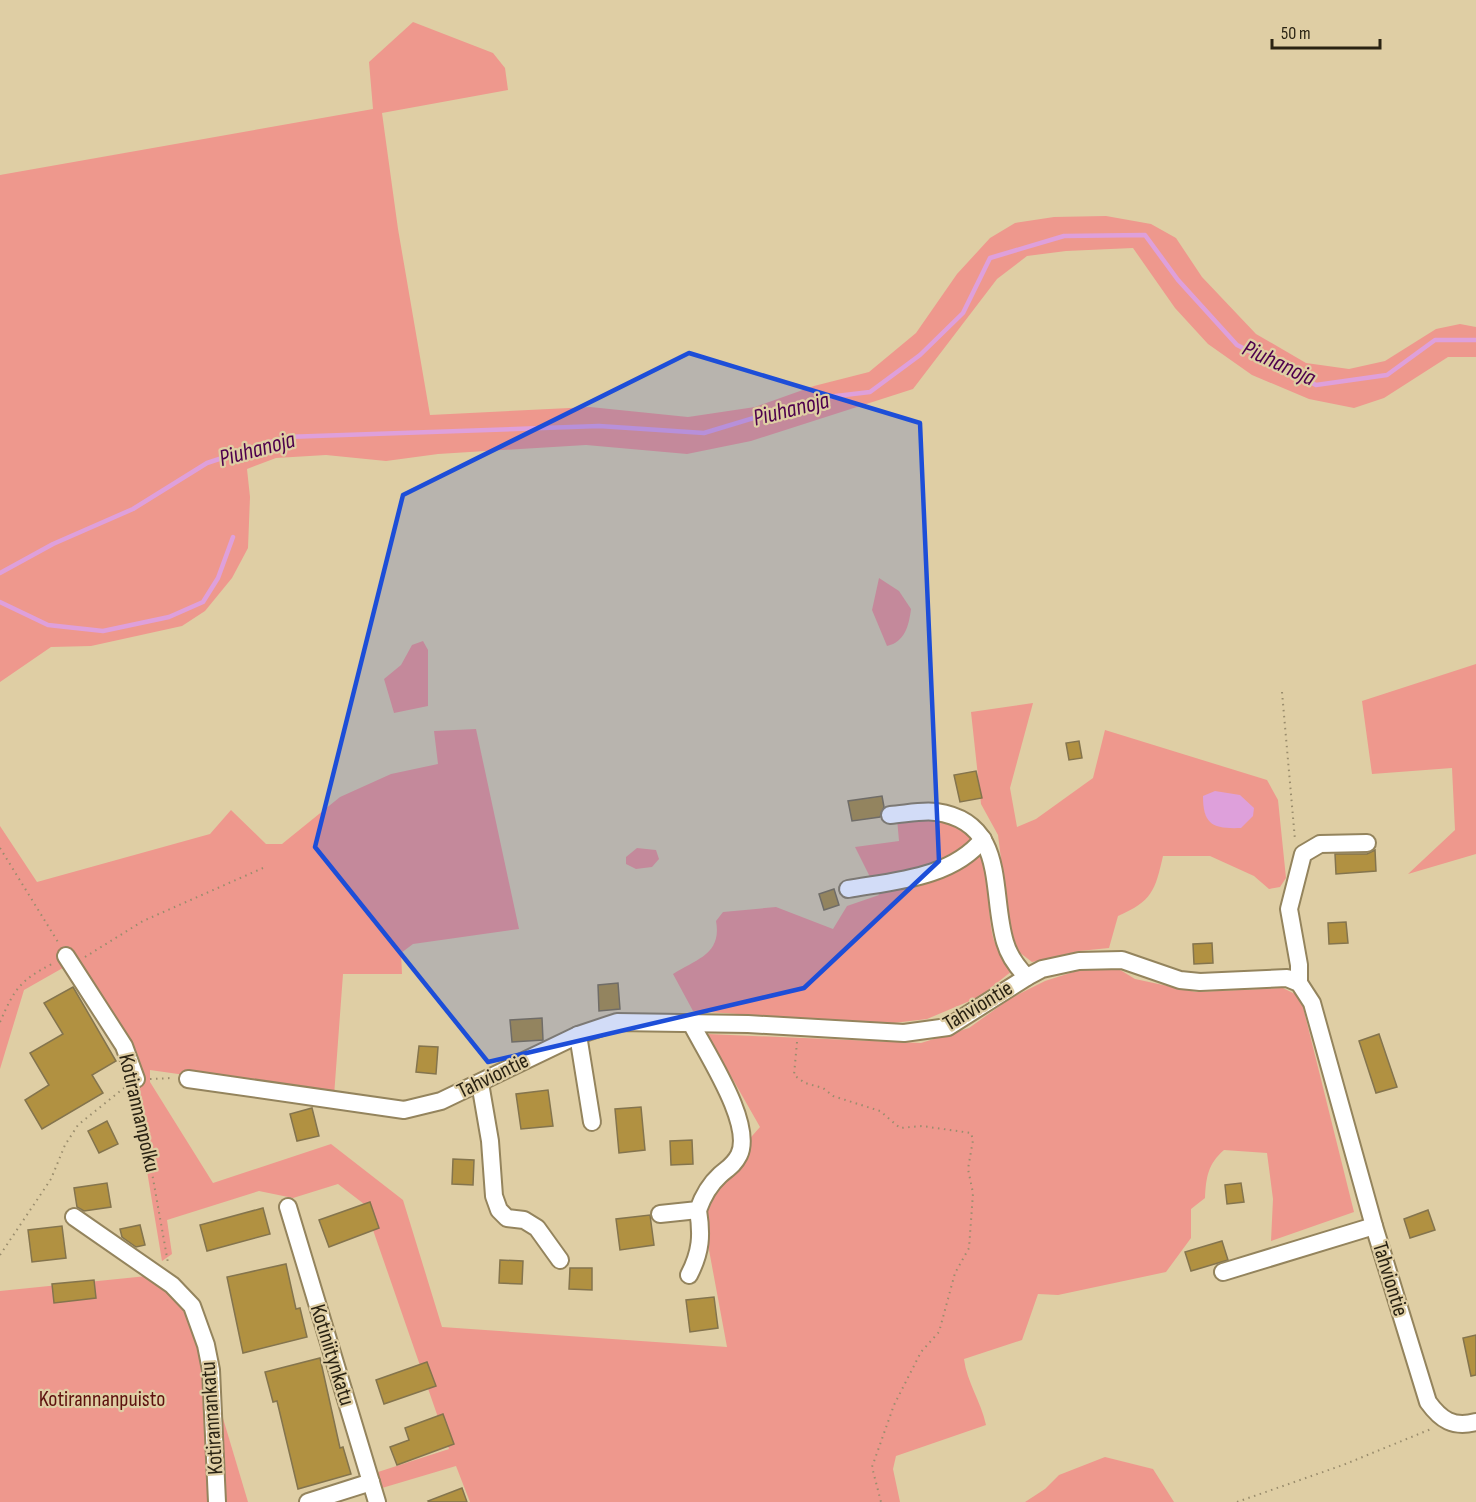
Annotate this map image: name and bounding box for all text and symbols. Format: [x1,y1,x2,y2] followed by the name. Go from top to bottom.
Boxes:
[1272,12,1380,50] scale bar
[1281,23,1311,44] text: 50 m
[1238,333,1321,393] water label: Piuhanoja
[750,385,832,432] water label: Piuhanoja
[216,425,298,473] water label: Piuhanoja
[938,975,1018,1037] street label: Tahviontie
[453,1047,533,1105] street label: Tahviontie
[112,1051,166,1175] street label: Kotirannanpolku
[1366,1239,1414,1319] street label: Tahviontie
[304,1301,360,1409] street label: Kotiniitynkatu
[195,1360,229,1476] street label: Kotirannankatu
[39,1386,165,1413] park label: Kotirannanpuisto

